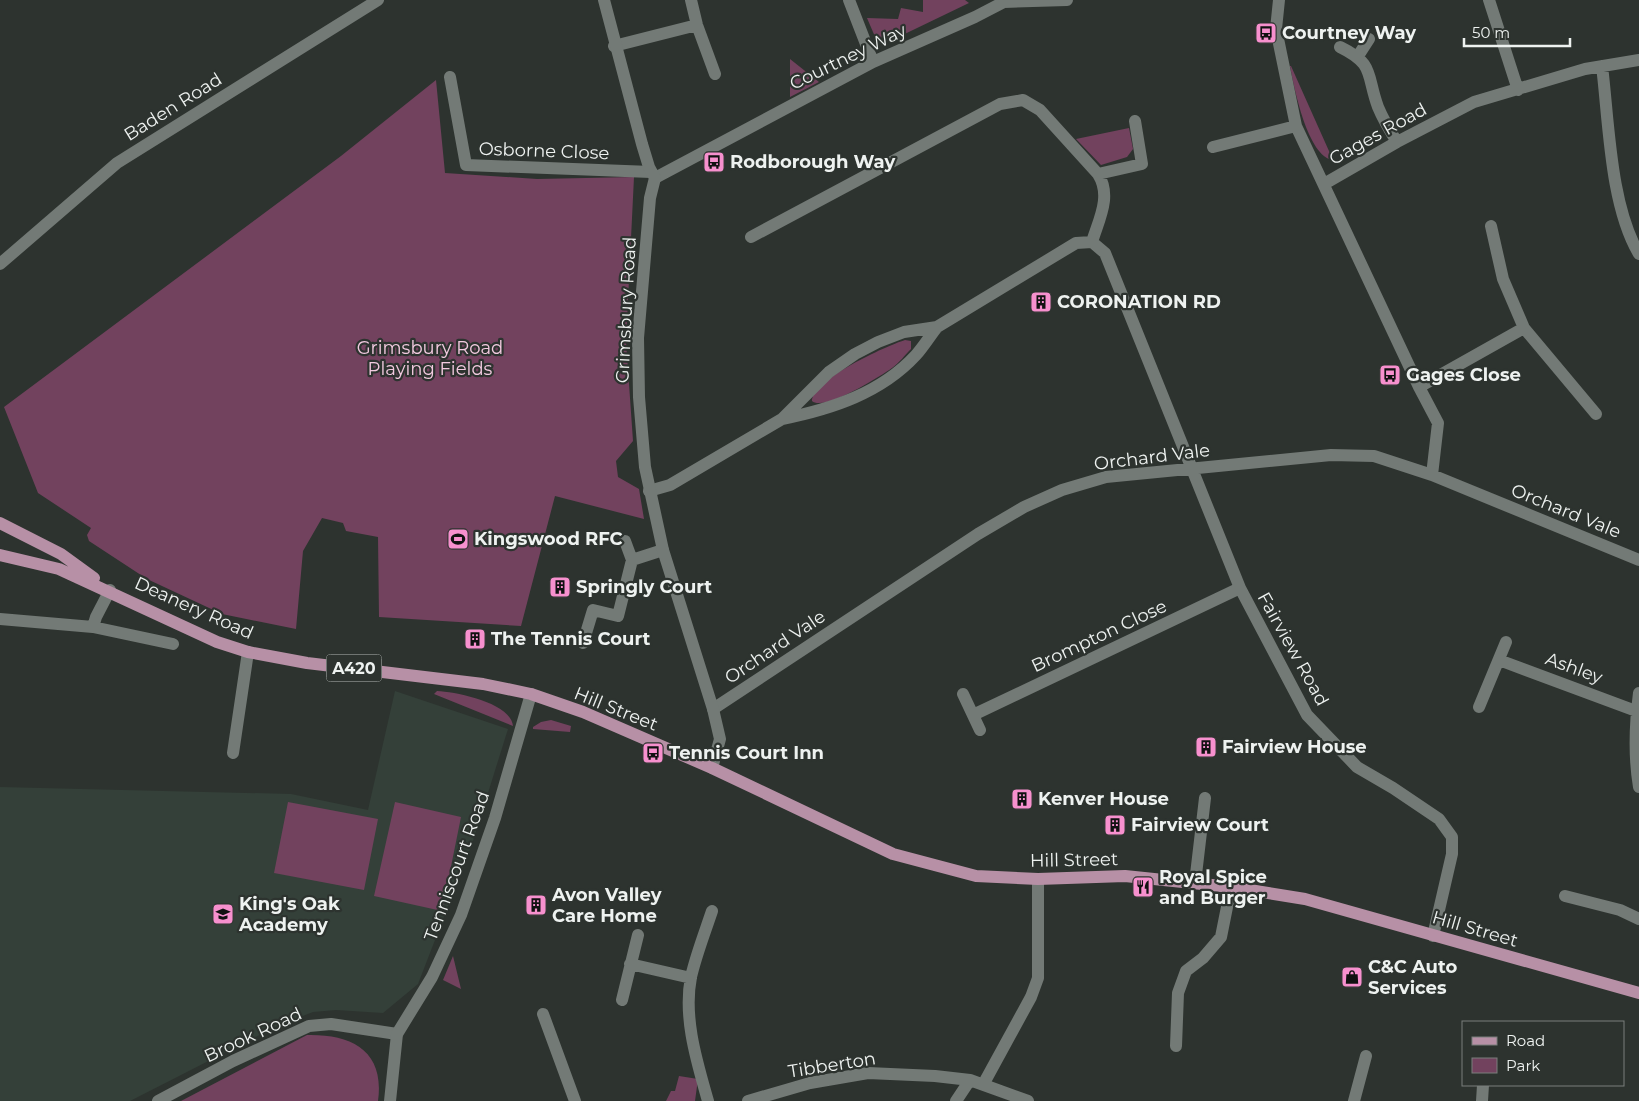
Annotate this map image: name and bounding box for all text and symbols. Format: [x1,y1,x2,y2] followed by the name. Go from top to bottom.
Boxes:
[1464,15,1570,47] scale bar
[786,19,910,95] street label: Courtney Way
[1254,21,1278,45] bus stop icon: Courtney Way
[1282,22,1416,44] place label: Courtney Way
[1472,23,1510,42] text: 50 m
[120,68,226,146] street label: Baden Road
[1325,98,1431,170] street label: Gages Road
[478,138,610,164] street label: Osborne Close
[702,150,726,174] bus stop icon: Rodborough Way
[730,151,895,173] place label: Rodborough Way
[611,236,641,384] street label: Grimsbury Road
[1029,290,1053,314] building icon: CORONATION RD
[1057,291,1221,313] place label: CORONATION RD
[357,337,503,380] park label: Grimsbury Road Playing Fields
[1378,363,1402,387] bus stop icon: Gages Close
[1406,364,1521,386] place label: Gages Close
[1093,439,1211,475] street label: Orchard Vale
[1508,479,1624,543] street label: Orchard Vale
[446,527,470,551] sports icon: Kingswood RFC
[474,528,623,550] place label: Kingswood RFC
[131,572,257,644] street label: Deanery Road
[548,575,572,599] building icon: Springly Court
[576,576,712,598] place label: Springly Court
[1253,588,1333,710] street label: Fairview Road
[1028,595,1170,677] street label: Brompton Close
[720,605,830,689] street label: Orchard Vale
[463,627,487,651] building icon: The Tennis Court
[491,628,650,650] place label: The Tennis Court
[1542,648,1606,689] street label: Ashley
[326,654,382,681] road number: A420
[571,682,661,736] street label: Hill Street
[1194,735,1218,759] building icon: Fairview House
[1222,736,1367,758] place label: Fairview House
[641,741,665,765] bus stop icon: Tennis Court Inn
[669,742,824,764] place label: Tennis Court Inn
[1010,787,1034,811] building icon: Kenver House
[420,788,494,944] street label: Tenniscourt Road
[1038,788,1169,810] place label: Kenver House
[1103,813,1127,837] building icon: Fairview Court
[1131,814,1269,836] place label: Fairview Court
[1030,848,1118,872] street label: Hill Street
[1159,866,1267,909] place label: Royal Spice and Burger
[1131,875,1155,899] restaurant icon: Royal Spice and Burger
[551,884,662,927] place label: Avon Valley Care Home
[238,893,340,936] place label: King's Oak Academy
[524,893,548,917] building icon: Avon Valley Care Home
[211,902,235,926] school or university icon: King's Oak Academy
[1430,906,1520,952] street label: Hill Street
[1368,956,1457,999] place label: C&C Auto Services
[1340,965,1364,989] shop icon: C&C Auto Services
[200,1003,306,1067] street label: Brook Road
[1462,1021,1624,1086] legend
[1506,1031,1545,1050] text: Road
[787,1047,877,1083] street label: Tibberton
[1506,1056,1540,1075] text: Park

